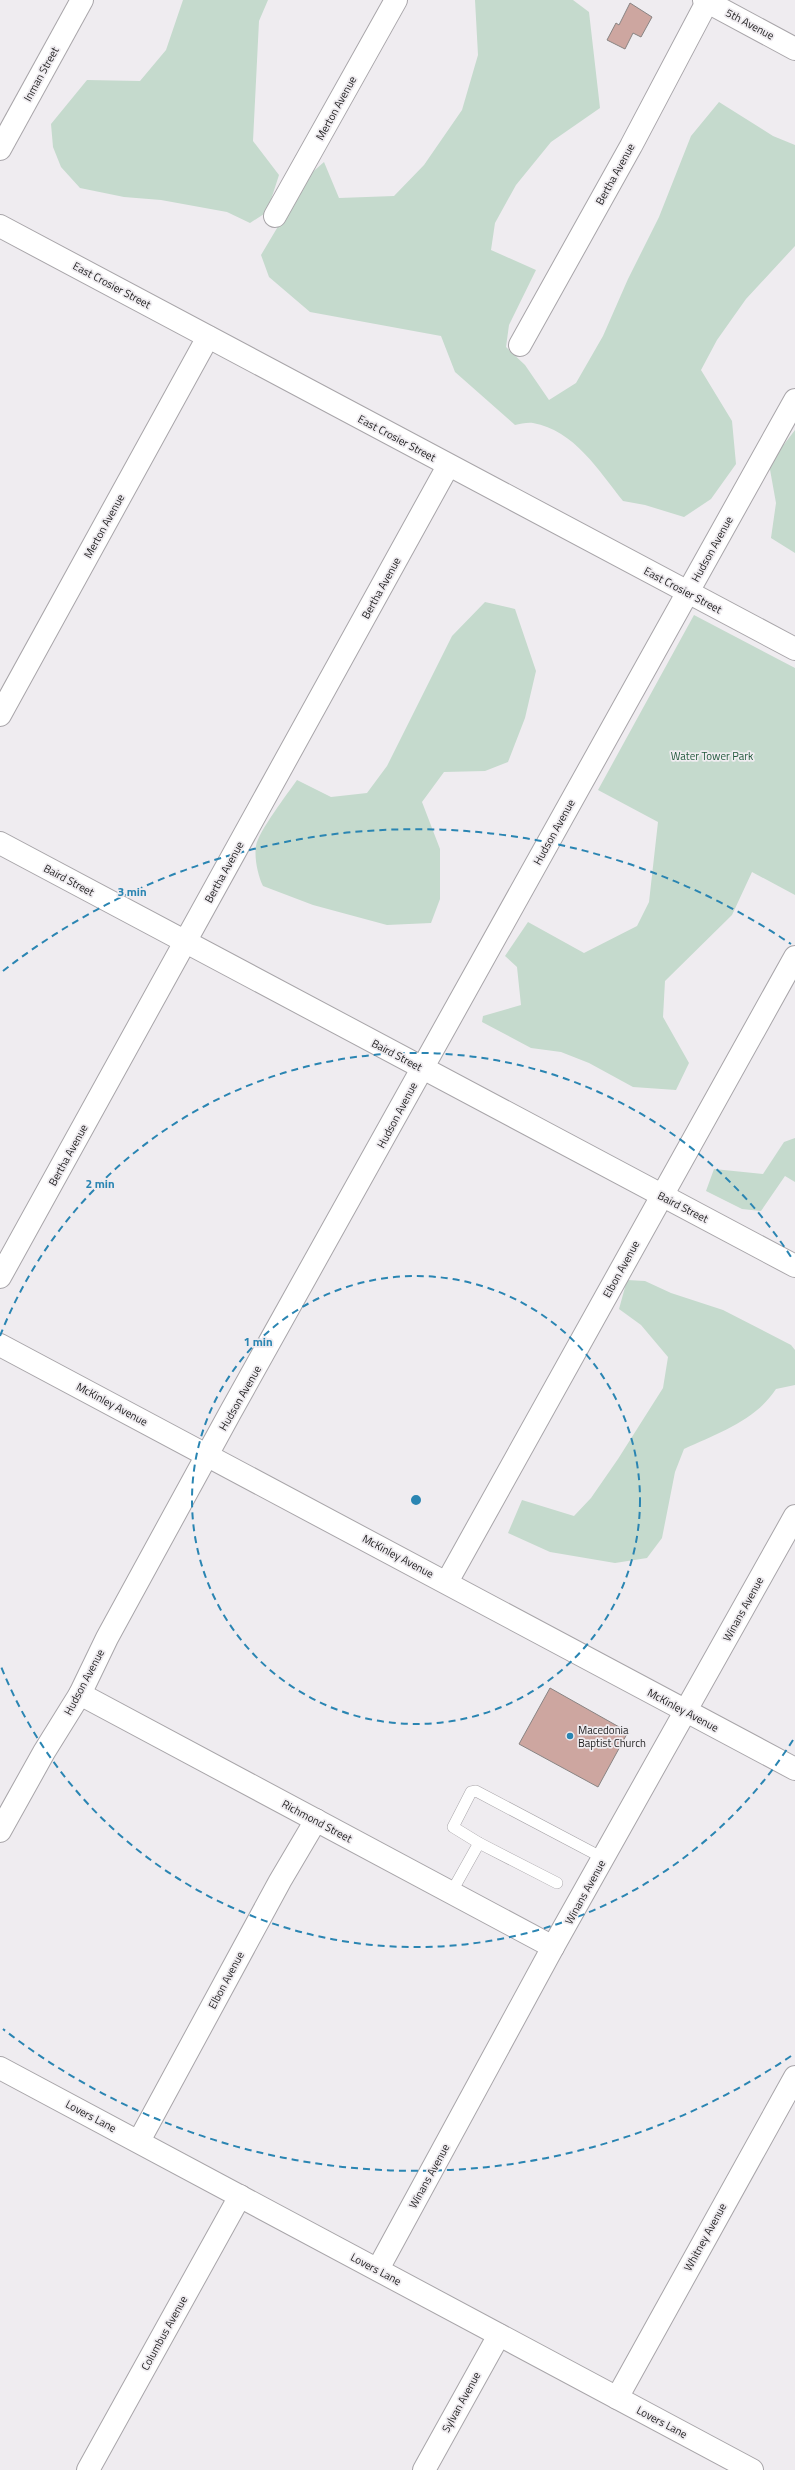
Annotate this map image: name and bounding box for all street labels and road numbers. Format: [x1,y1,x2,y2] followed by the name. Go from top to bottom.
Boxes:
[723,5,777,44] street label: 5th Avenue
[19,44,63,104] street label: Inman Street
[312,73,360,143] street label: Merton Avenue
[591,140,639,208] street label: Bertha Avenue
[70,258,154,312] street label: East Crosier Street
[355,411,439,465] street label: East Crosier Street
[80,491,128,561] street label: Merton Avenue
[687,513,737,585] street label: Hudson Avenue
[357,554,405,622] street label: Bertha Avenue
[641,563,725,617] street label: East Crosier Street
[529,796,579,868] street label: Hudson Avenue
[200,838,248,906] street label: Bertha Avenue
[41,860,97,900] street label: Baird Street
[369,1035,425,1075] street label: Baird Street
[373,1079,421,1151] street label: Hudson Avenue
[44,1121,92,1189] street label: Bertha Avenue
[655,1187,711,1227] street label: Baird Street
[599,1237,643,1300] street label: Elbon Avenue
[215,1362,265,1434] street label: Hudson Avenue
[73,1378,151,1430] street label: McKinley Avenue
[359,1530,437,1582] street label: McKinley Avenue
[719,1574,768,1644] street label: Winans Avenue
[60,1646,108,1718] street label: Hudson Avenue
[644,1684,722,1736] street label: McKinley Avenue
[279,1796,355,1846] street label: Richmond Street
[561,1857,610,1927] street label: Winans Avenue
[204,1948,248,2012] street label: Elbon Avenue
[63,2096,120,2136] street label: Lovers Lane
[405,2141,454,2211] street label: Winans Avenue
[680,2200,730,2274] street label: Whitney Avenue
[348,2249,405,2289] street label: Lovers Lane
[137,2293,191,2373] street label: Columbus Avenue
[438,2368,484,2435] street label: Sylvan Avenue
[634,2402,691,2442] street label: Lovers Lane

